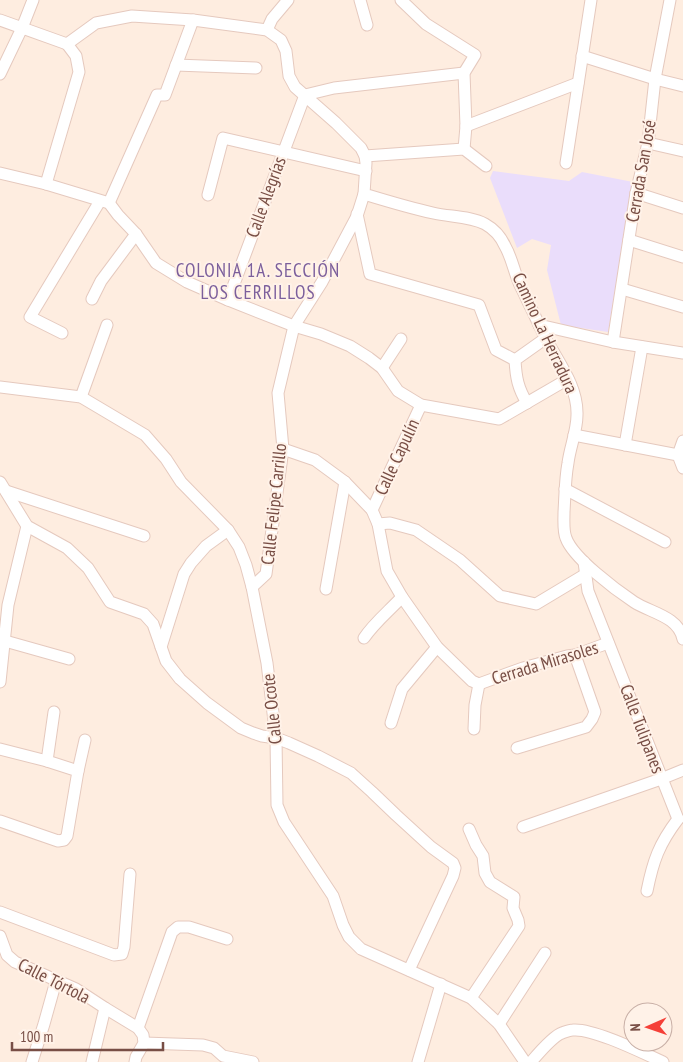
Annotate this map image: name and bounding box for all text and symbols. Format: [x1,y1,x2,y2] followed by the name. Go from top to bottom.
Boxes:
[620,118,661,224] street label: Cerrada San José
[240,153,291,240] street label: Calle Alegrías
[176,258,340,304] district label: COLONIA 1A. SECCIÓN LOS CERRILLOS
[507,269,583,397] street label: Camino La Herradura
[369,415,424,499] street label: Calle Capulín
[256,442,291,566] street label: Calle Felipe Carrillo
[489,635,601,690] street label: Cerrada Mirasoles
[256,673,287,745] street label: Calle Ocote
[615,681,670,776] street label: Calle Tulipanes
[14,953,94,1009] street label: Calle Tórtola
[623,1002,673,1052] north arrow
[12,1020,164,1052] scale bar
[626,1023,644,1032] text: N
[20,1027,53,1046] text: 100 m

